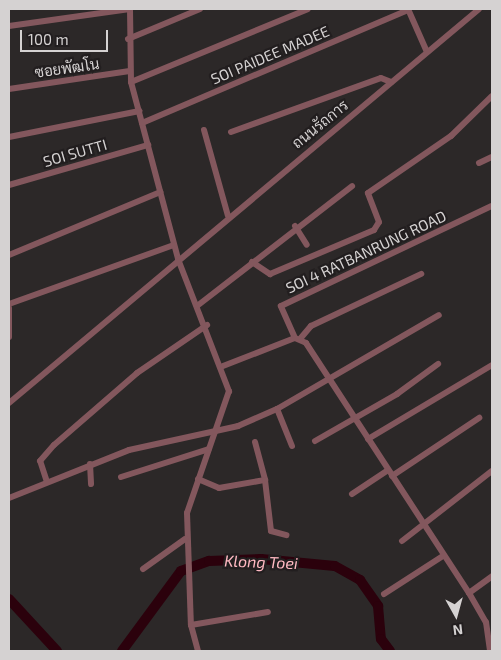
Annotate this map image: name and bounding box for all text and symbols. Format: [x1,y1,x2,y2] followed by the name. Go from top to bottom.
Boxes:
[22,20,110,52] scale bar
[208,22,332,88] street label: SOI PAIDEE MADEE
[28,30,69,48] text: 100 m
[33,55,101,81] street label: ซอยพัฒโน
[288,96,352,152] street label: ถนนรัถการ
[41,135,109,171] street label: SOI SUTTI
[283,207,449,297] street label: SOI 4 RATBANRUNG ROAD
[224,551,298,573] water label: Klong Toei
[431,590,481,640] north arrow
[452,621,464,639] text: N

